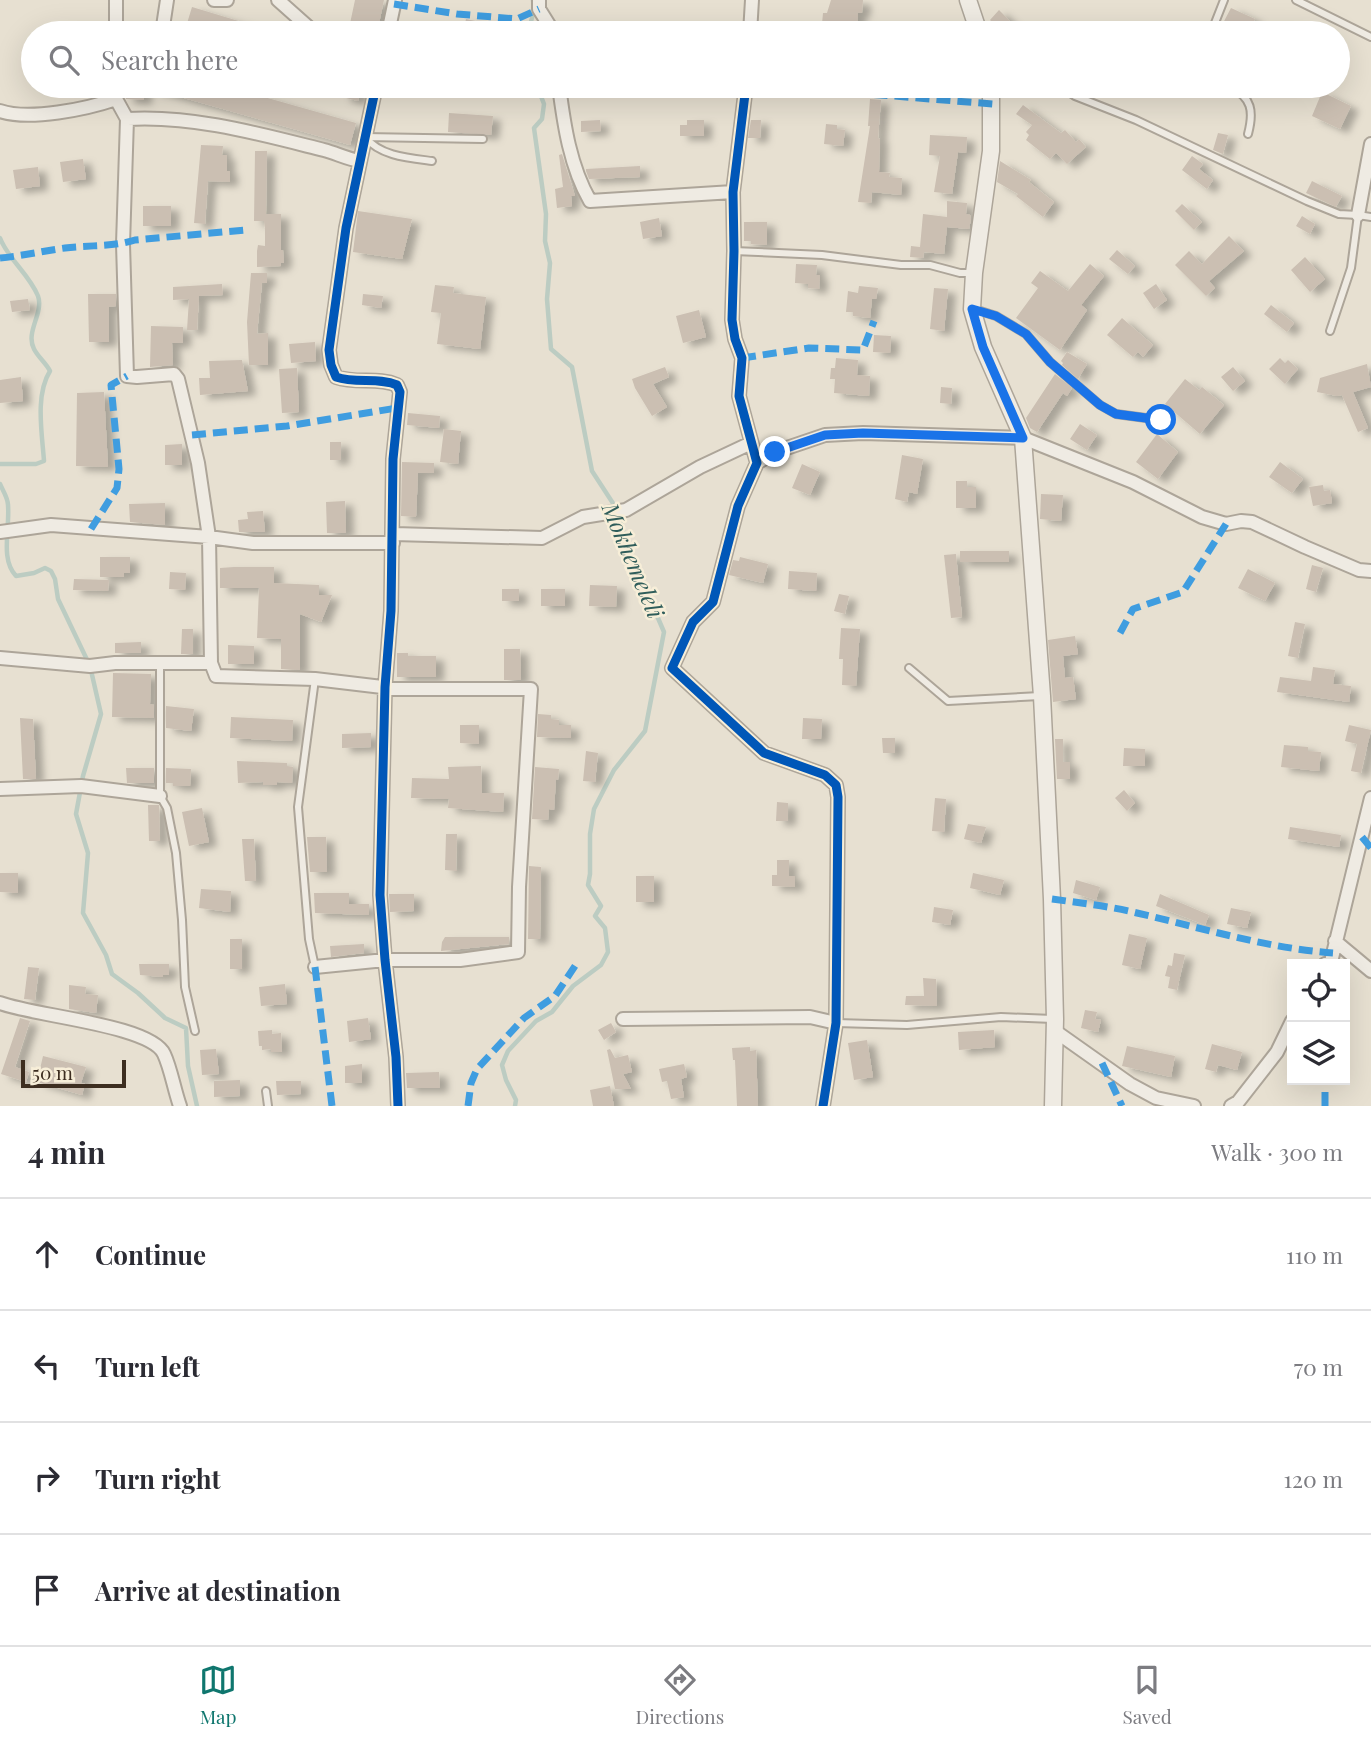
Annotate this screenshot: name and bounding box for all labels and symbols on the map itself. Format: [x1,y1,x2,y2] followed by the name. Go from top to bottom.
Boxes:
[1145,404,1176,435] route start
[759,436,790,467] route end
[595,497,673,623] water label: Mokhemeleli
[21,1057,126,1089] scale bar

